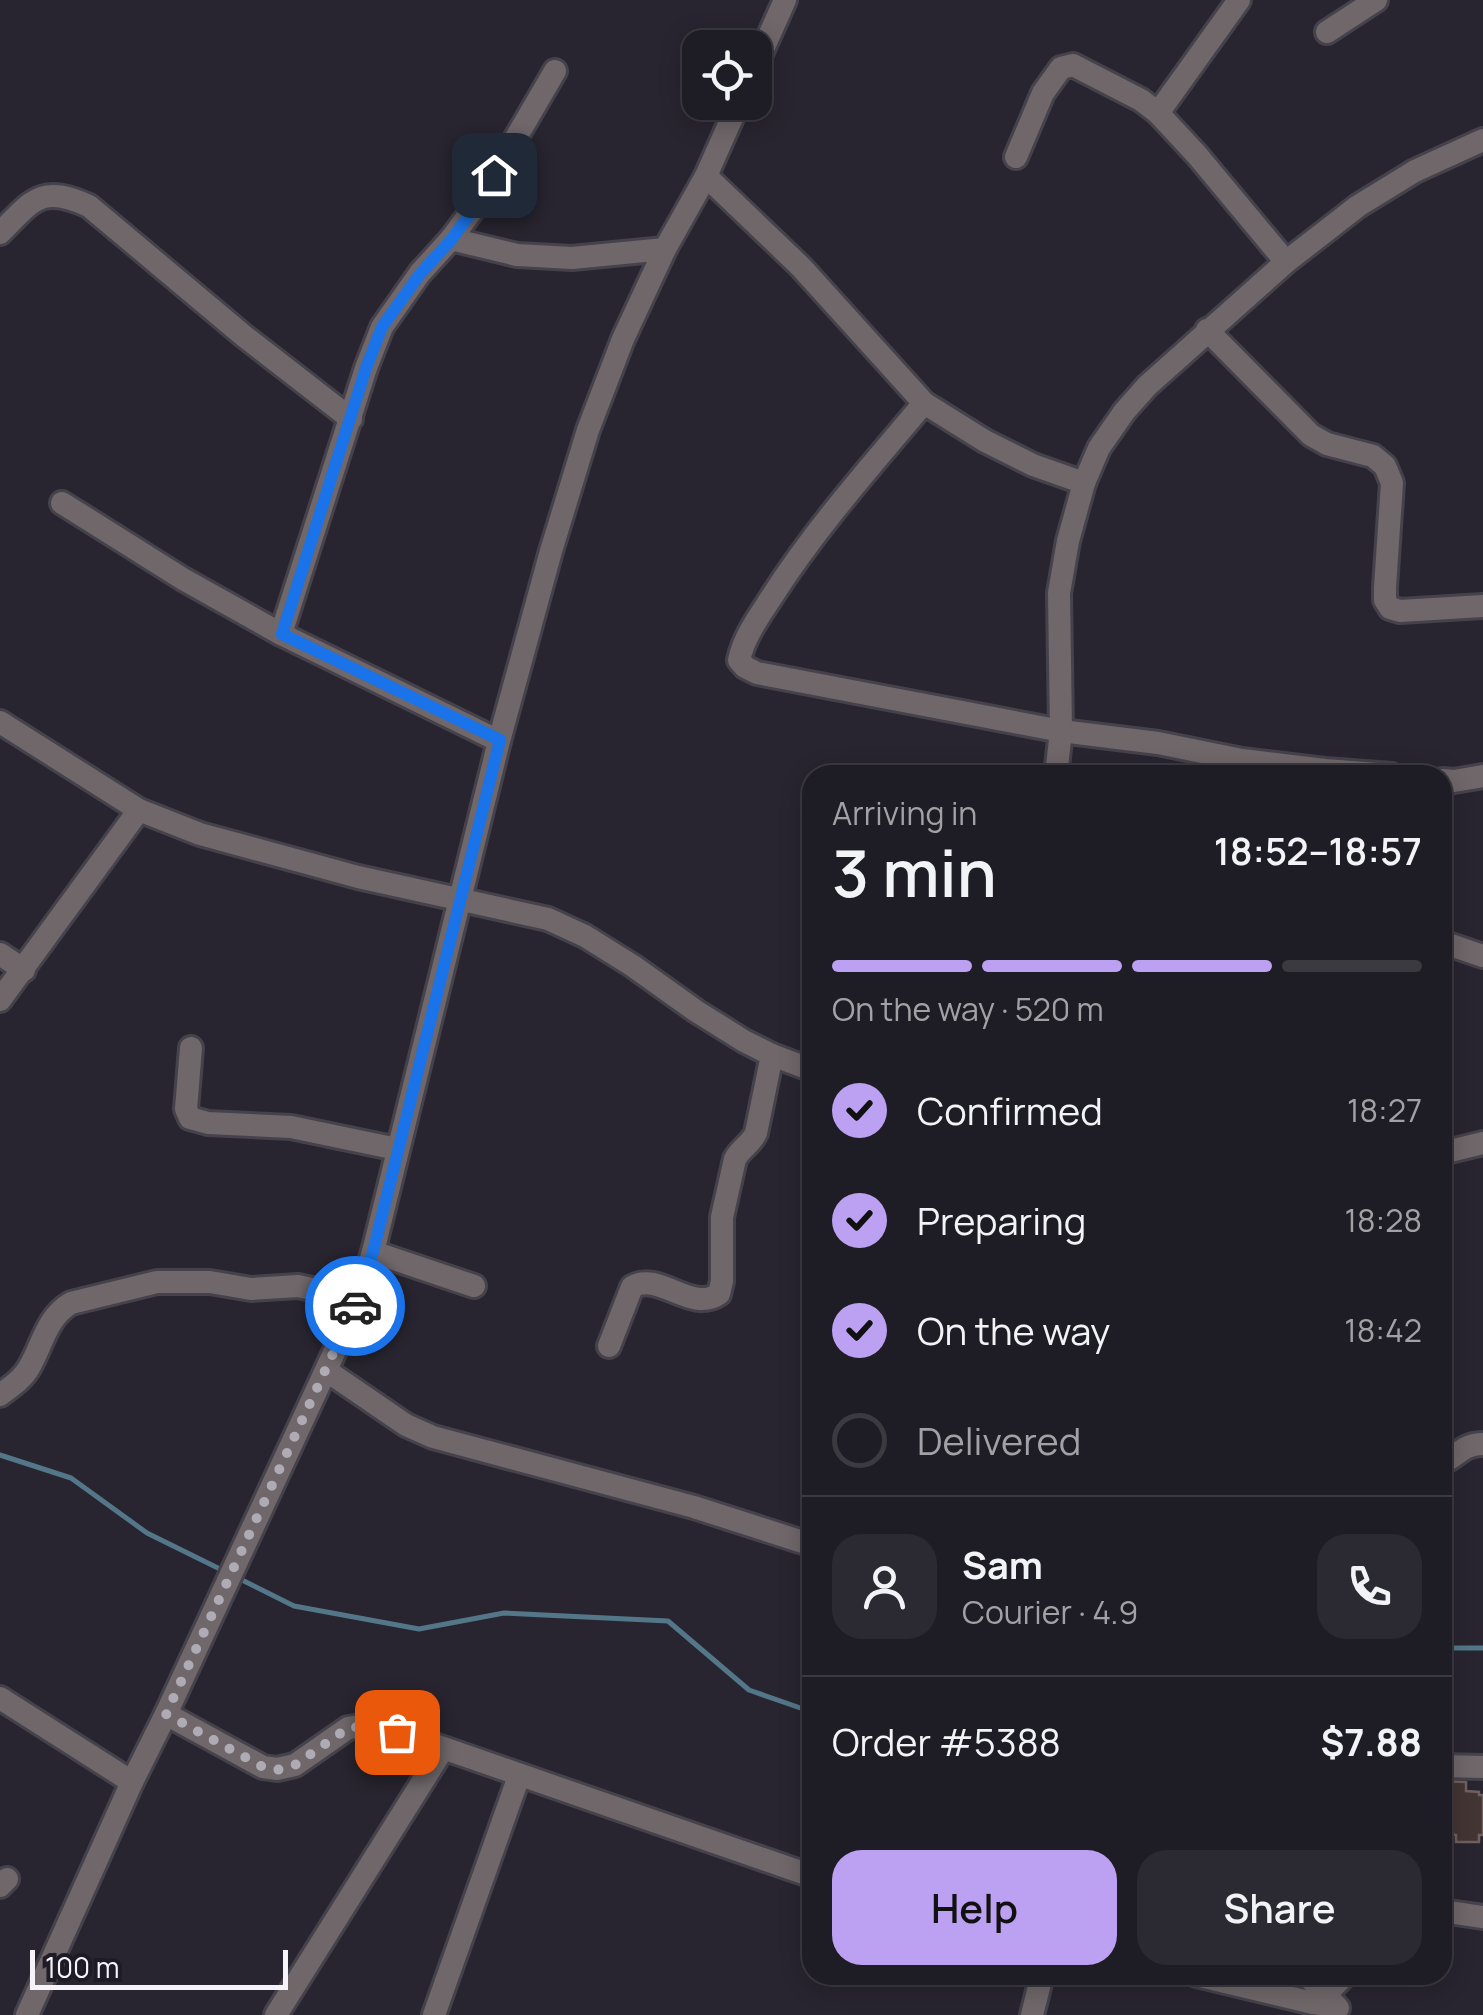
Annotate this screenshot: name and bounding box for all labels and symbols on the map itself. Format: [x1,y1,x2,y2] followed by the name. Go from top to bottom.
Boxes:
[452,133,537,218] pin
[305,1256,405,1356] courier
[355,1690,440,1775] pin
[30,1945,288,1990] scale bar

